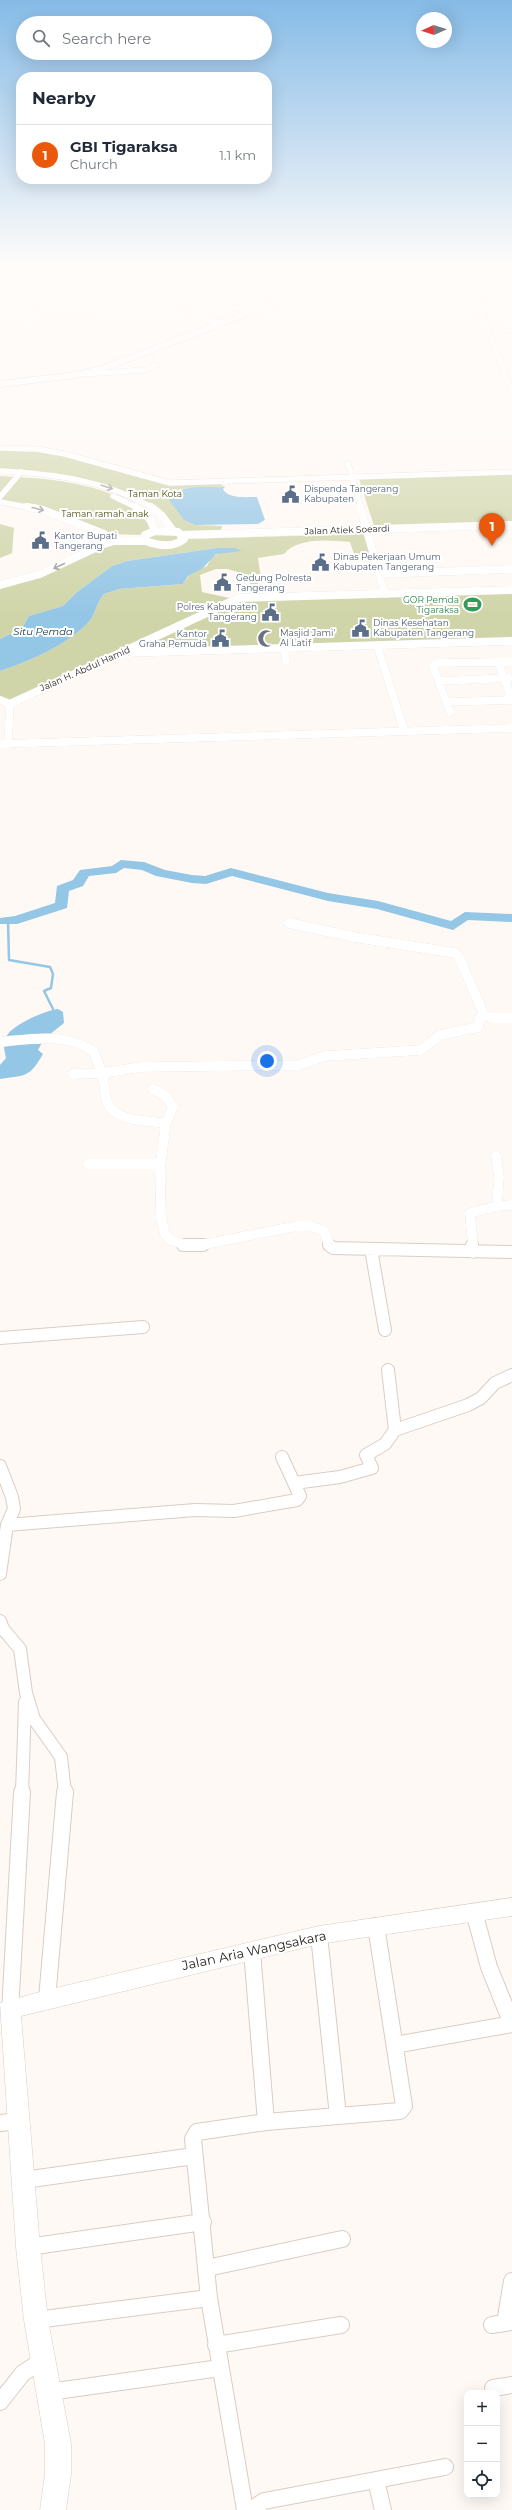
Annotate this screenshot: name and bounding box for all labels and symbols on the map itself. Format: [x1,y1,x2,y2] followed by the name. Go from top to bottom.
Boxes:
[416,12,452,48] north arrow
[304,483,398,504] place label: Dispenda Tangerang Kabupaten
[101,484,114,491] one-way arrow
[281,484,301,504] public building icon: Dispenda Tangerang Kabupaten
[128,488,182,499] park label: Taman Kota
[32,506,45,513] one-way arrow
[61,508,149,519] park label: Taman ramah anak
[479,513,505,546] pin: 1
[303,523,390,537] street label: Jalan Atiek Soeardi
[54,530,117,551] place label: Kantor Bupati Tangerang
[31,531,51,551] public building icon: Kantor Bupati Tangerang
[333,551,441,572] place label: Dinas Pekerjaan Umum Kabupaten Tangerang
[310,552,330,572] public building icon: Dinas Pekerjaan Umum Kabupaten Tangerang
[53,563,65,570] one-way arrow
[236,572,312,593] place label: Gedung Polresta Tangerang
[213,573,233,593] public building icon: Gedung Polresta Tangerang
[403,594,459,615] place label: GOR Pemda Tigaraksa
[462,595,482,615] sports icon: GOR Pemda Tigaraksa
[177,601,257,622] place label: Polres Kabupaten Tangerang
[260,602,280,622] public building icon: Polres Kabupaten Tangerang
[373,617,474,638] place label: Dinas Kesehatan Kabupaten Tangerang
[350,618,370,638] public building icon: Dinas Kesehatan Kabupaten Tangerang
[13,625,73,638] water label: Situ Pemda
[280,627,335,648] place label: Masjid Jami' Al Latif
[139,628,207,649] place label: Kantor Graha Pemuda
[257,628,277,648] mosque icon: Masjid Jami' Al Latif
[210,629,230,649] public building icon: Kantor Graha Pemuda
[37,644,132,694] street label: Jalan H. Abdul Hamid
[257,1051,277,1071] your location
[179,1927,328,1973] street label: Jalan Aria Wangsakara

